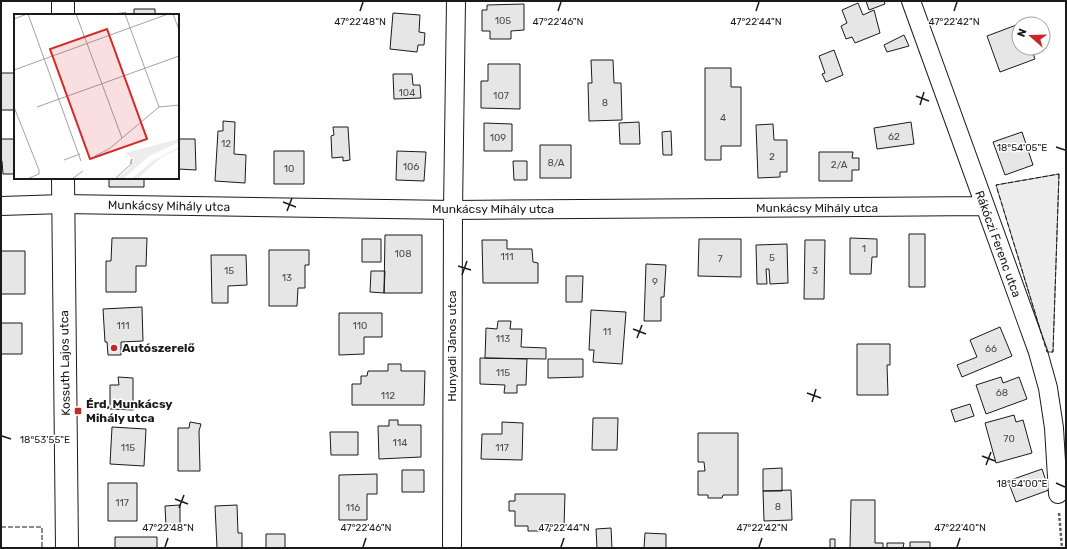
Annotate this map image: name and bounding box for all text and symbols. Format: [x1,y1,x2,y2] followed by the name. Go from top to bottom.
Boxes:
[14,14,179,179] inset map
[495,15,511,27] house number: 105
[334,16,386,28] text: 47°22'48"N
[532,16,584,28] text: 47°22'46"N
[730,16,782,28] text: 47°22'44"N
[928,16,980,28] text: 47°22'42"N
[1011,16,1051,56] north arrow
[1015,27,1030,39] text: N
[399,87,415,99] house number: 104
[493,90,509,102] house number: 107
[602,97,608,109] house number: 8
[720,112,726,124] house number: 4
[888,131,900,143] house number: 62
[490,132,506,144] house number: 109
[221,138,231,150] house number: 12
[997,142,1047,154] text: 18°54'05"E
[769,151,775,163] house number: 2
[547,157,565,169] house number: 8/A
[831,159,848,171] house number: 2/A
[403,161,419,173] house number: 106
[284,163,294,175] house number: 10
[972,189,1024,299] street label: Rákóczi Ferenc utca
[108,198,230,214] street label: Munkácsy Mihály utca
[756,201,878,215] street label: Munkácsy Mihály utca
[432,202,554,216] street label: Munkácsy Mihály utca
[862,243,866,255] house number: 1
[395,248,412,260] house number: 108
[501,251,513,263] house number: 111
[769,252,775,264] house number: 5
[717,253,723,265] house number: 7
[224,265,234,277] house number: 15
[812,265,818,277] house number: 3
[282,272,292,284] house number: 13
[652,276,658,288] house number: 9
[445,290,459,402] street label: Hunyadi János utca
[57,310,73,416] street label: Kossuth Lajos utca
[117,320,129,332] house number: 111
[353,320,367,332] house number: 110
[603,326,611,338] house number: 11
[496,333,510,345] house number: 113
[122,341,195,355] place label: Autószerelő
[109,343,119,353] marker: Autószerelő
[985,343,997,355] house number: 66
[496,367,510,379] house number: 115
[996,387,1008,399] house number: 68
[381,390,395,402] house number: 112
[86,397,172,425] place label: Érd, Munkácsy Mihály utca
[73,406,83,416] marker: Érd, Munkácsy Mihály utca
[1003,433,1015,445] house number: 70
[20,434,70,446] text: 18°53'55"E
[393,437,407,449] house number: 114
[121,442,135,454] house number: 115
[495,442,509,454] house number: 117
[996,478,1048,490] text: 18°54'00"E
[115,497,129,509] house number: 117
[775,501,781,513] house number: 8
[346,502,360,514] house number: 116
[142,522,194,534] text: 47°22'48"N
[340,522,392,534] text: 47°22'46"N
[538,522,590,534] text: 47°22'44"N
[736,522,788,534] text: 47°22'42"N
[934,522,986,534] text: 47°22'40"N

